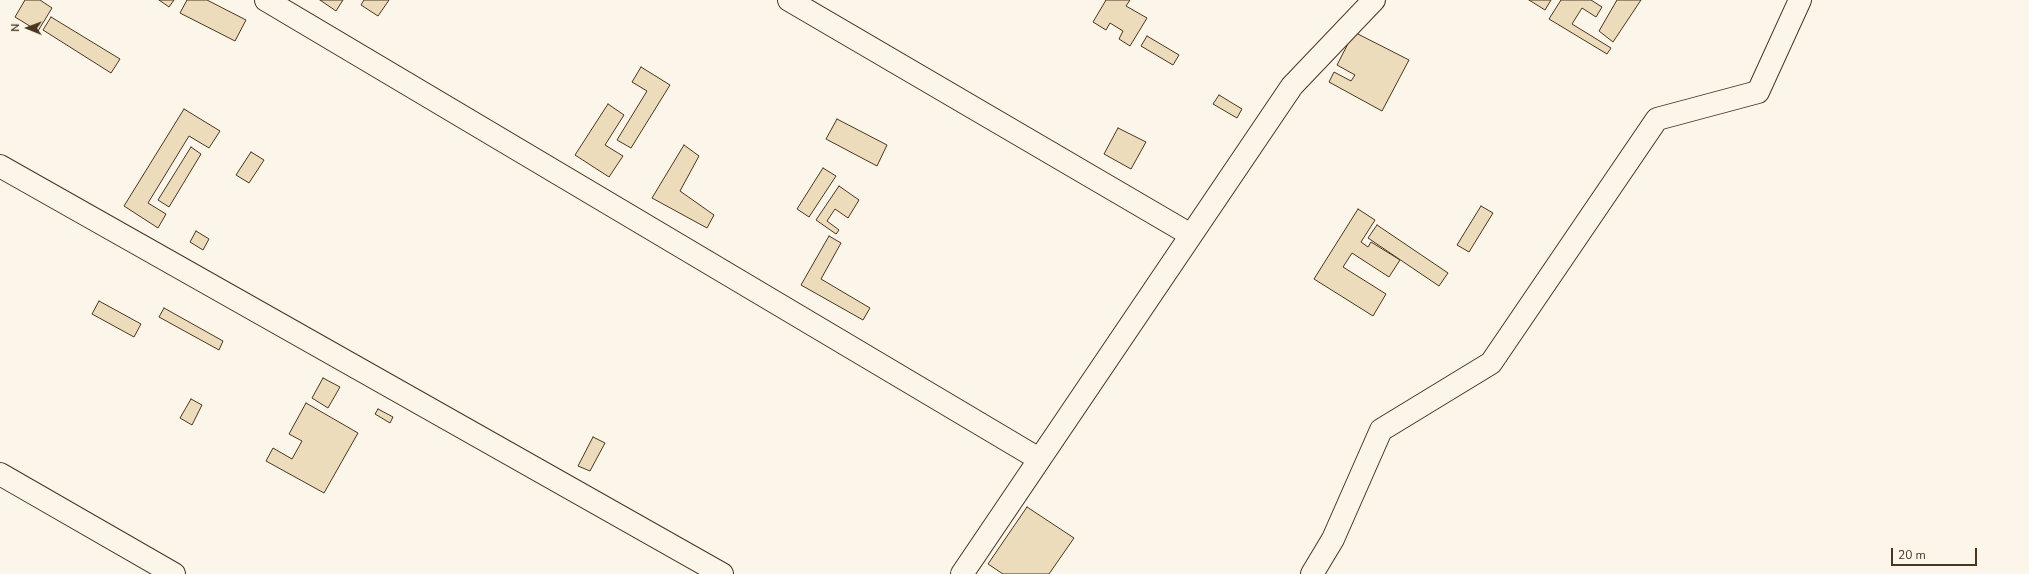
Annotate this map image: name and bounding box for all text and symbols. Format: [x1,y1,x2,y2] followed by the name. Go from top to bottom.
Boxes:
[8,8,48,48] north arrow
[8,24,23,32] text: N
[1893,540,1979,566] scale bar
[1898,547,1926,563] text: 20 m

